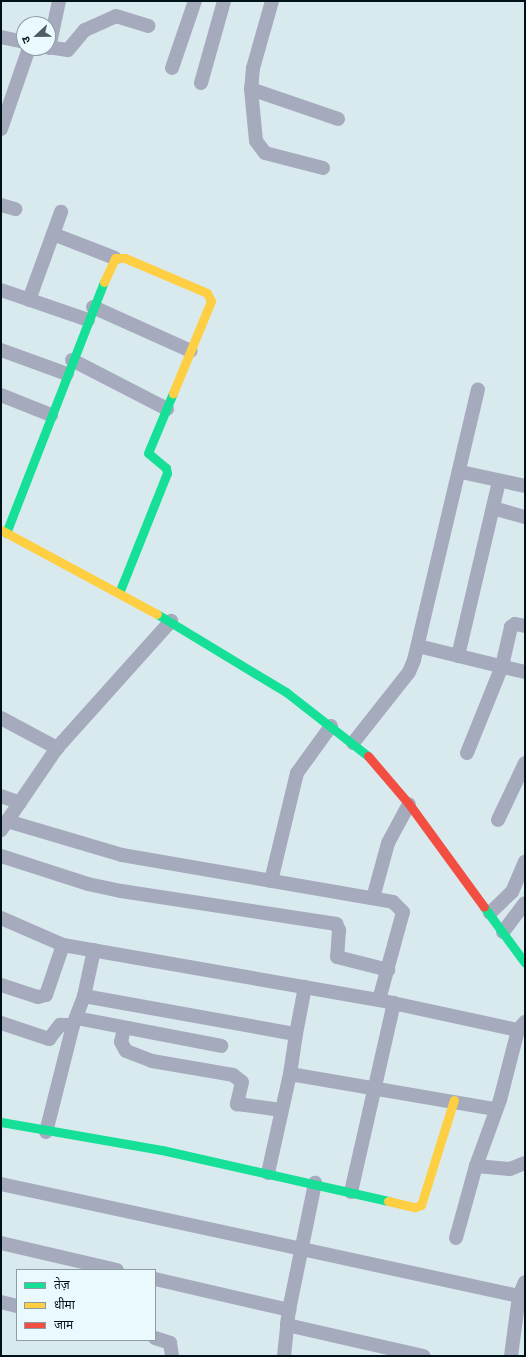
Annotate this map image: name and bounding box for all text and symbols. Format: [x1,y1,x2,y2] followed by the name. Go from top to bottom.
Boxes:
[16,16,56,56] north arrow
[18,35,33,46] text: उ
[16,1269,156,1341] legend
[54,1277,70,1291] text: तेज़
[54,1297,75,1311] text: धीमा
[54,1317,73,1331] text: जाम

